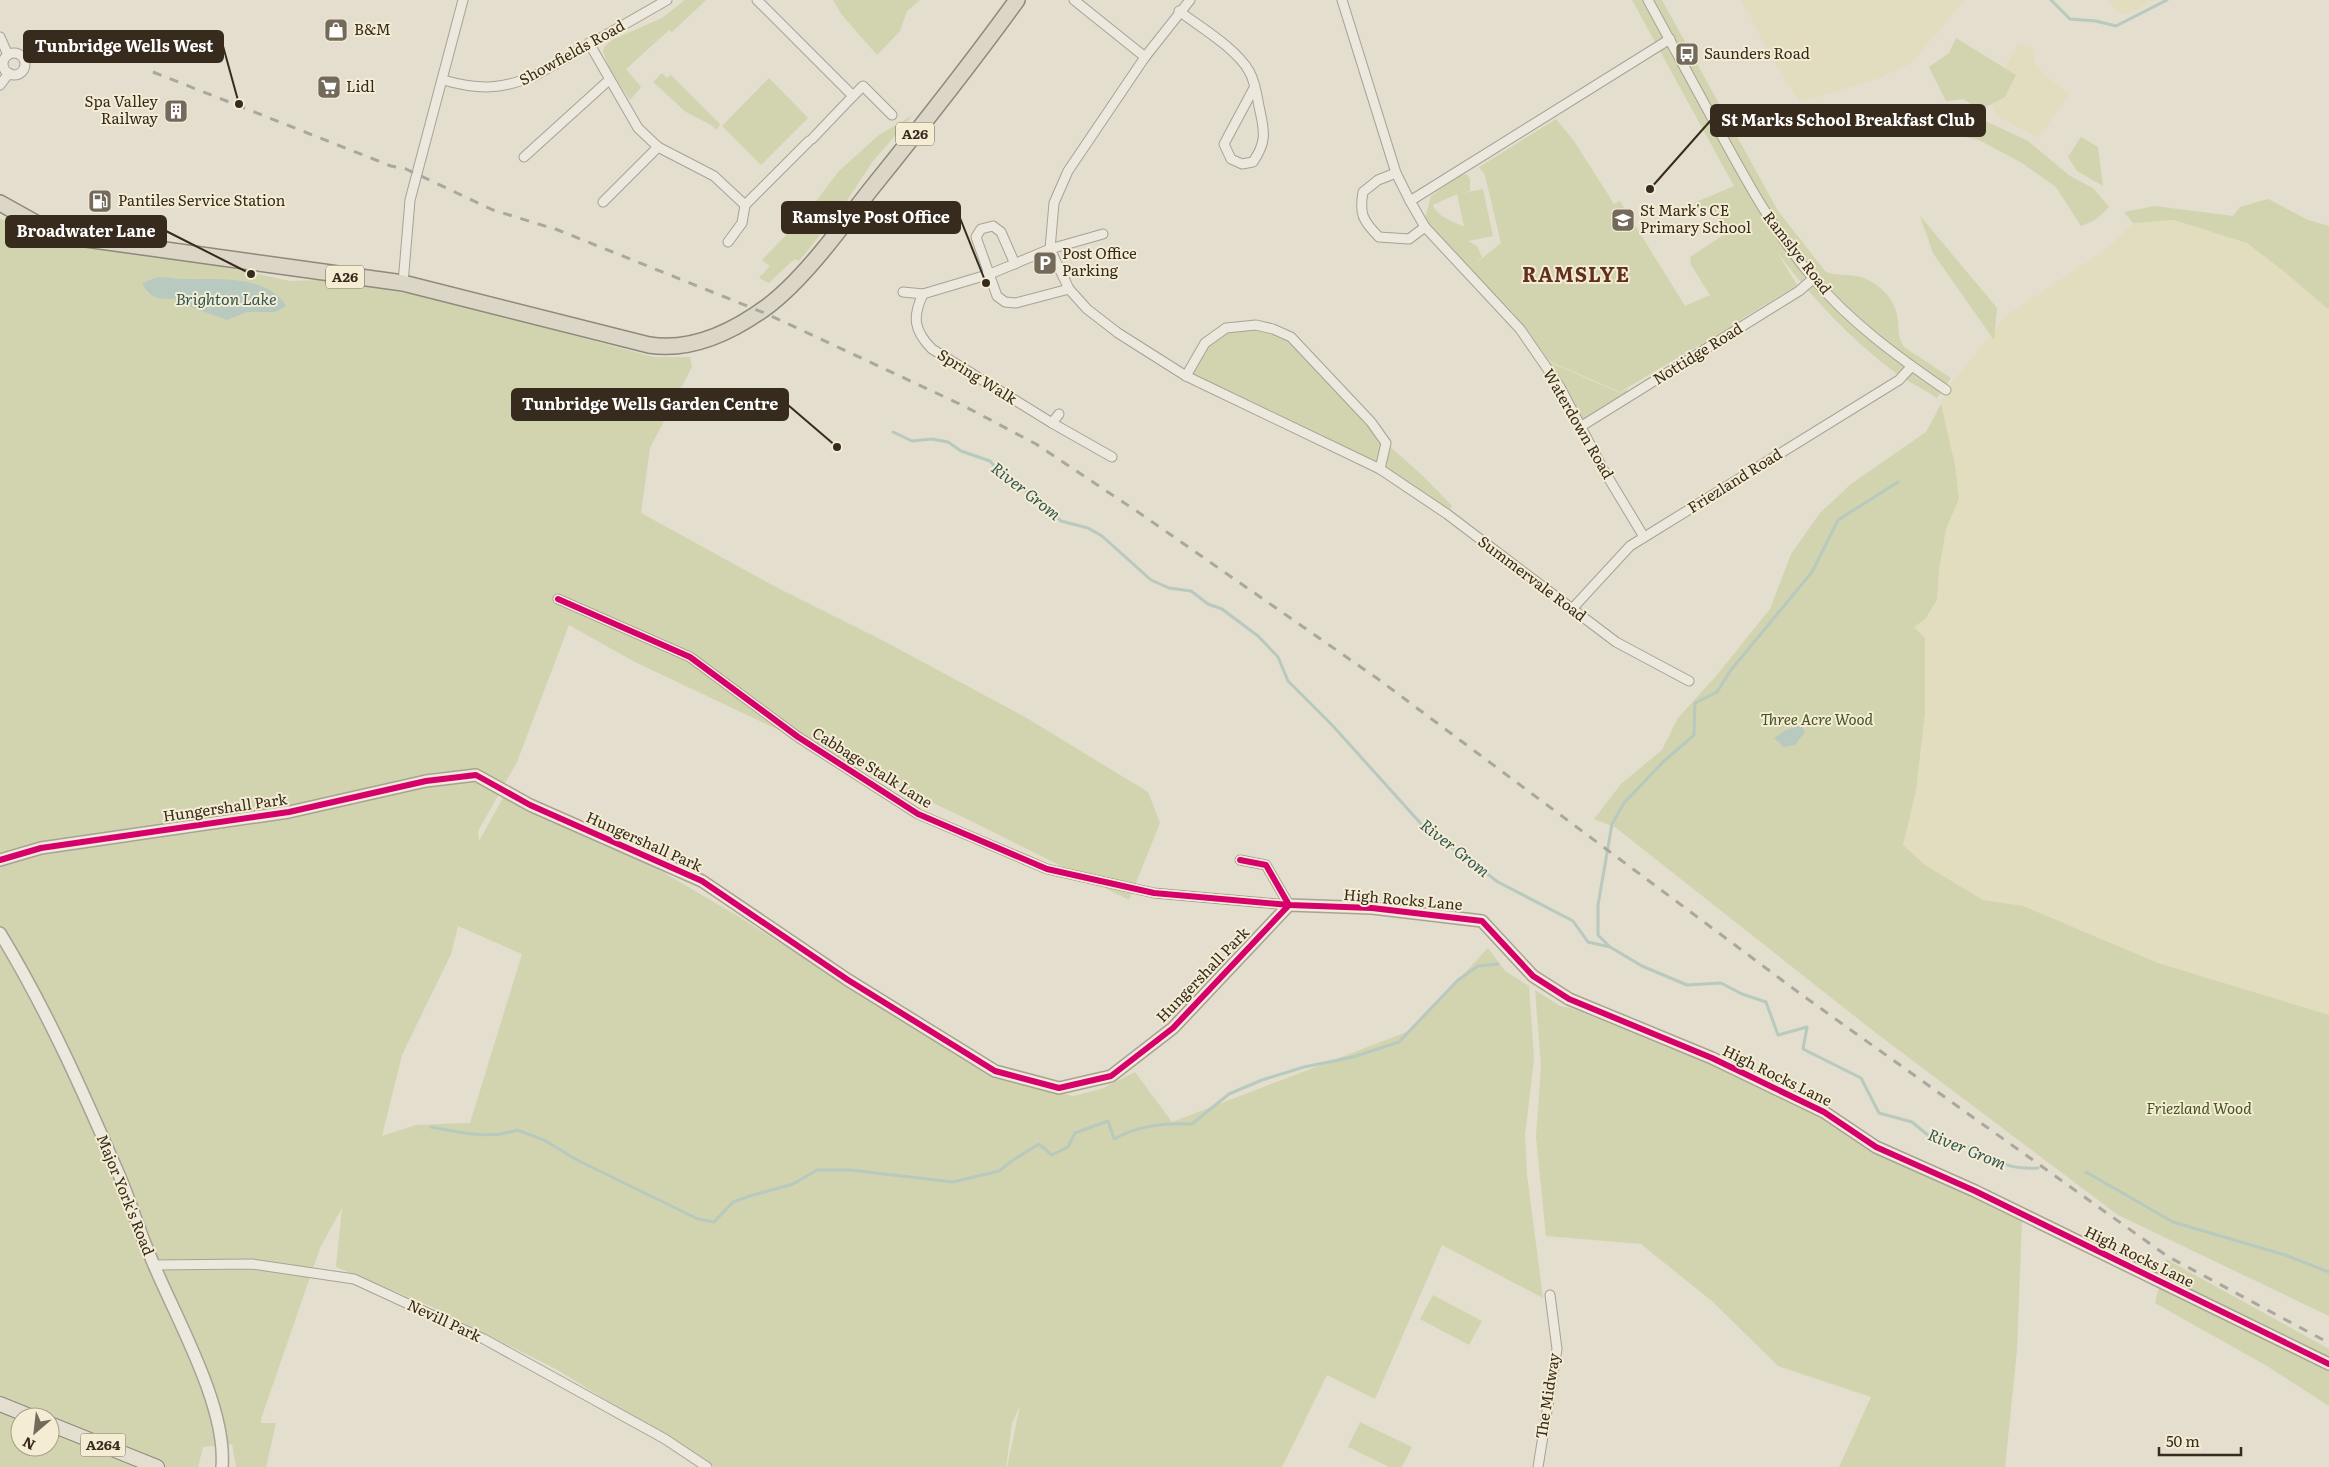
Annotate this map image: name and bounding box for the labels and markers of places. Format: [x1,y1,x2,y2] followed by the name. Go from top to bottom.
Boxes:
[323,17,349,43] shop icon: B&M
[354,17,391,40] place label: B&M
[24,31,223,62] callout: Tunbridge Wells West
[1674,41,1700,67] bus stop icon: Saunders Road
[1704,41,1810,64] place label: Saunders Road
[316,74,342,100] supermarket icon: Lidl
[346,74,375,97] place label: Lidl
[84,89,158,129] place label: Spa Valley Railway
[163,98,189,124] building icon: Spa Valley Railway
[1711,105,1985,136] callout: St Marks School Breakfast Club
[87,188,113,214] fuel station icon: Pantiles Service Station
[118,188,286,211] place label: Pantiles Service Station
[1640,198,1751,238] place label: St Mark's CE Primary School
[782,202,960,233] callout: Ramslye Post Office
[1610,207,1636,233] school or university icon: St Mark's CE Primary School
[6,216,166,247] callout: Broadwater Lane
[1062,241,1137,281] place label: Post Office Parking
[1032,250,1058,276] parking icon: Post Office Parking
[512,389,788,420] callout: Tunbridge Wells Garden Centre

